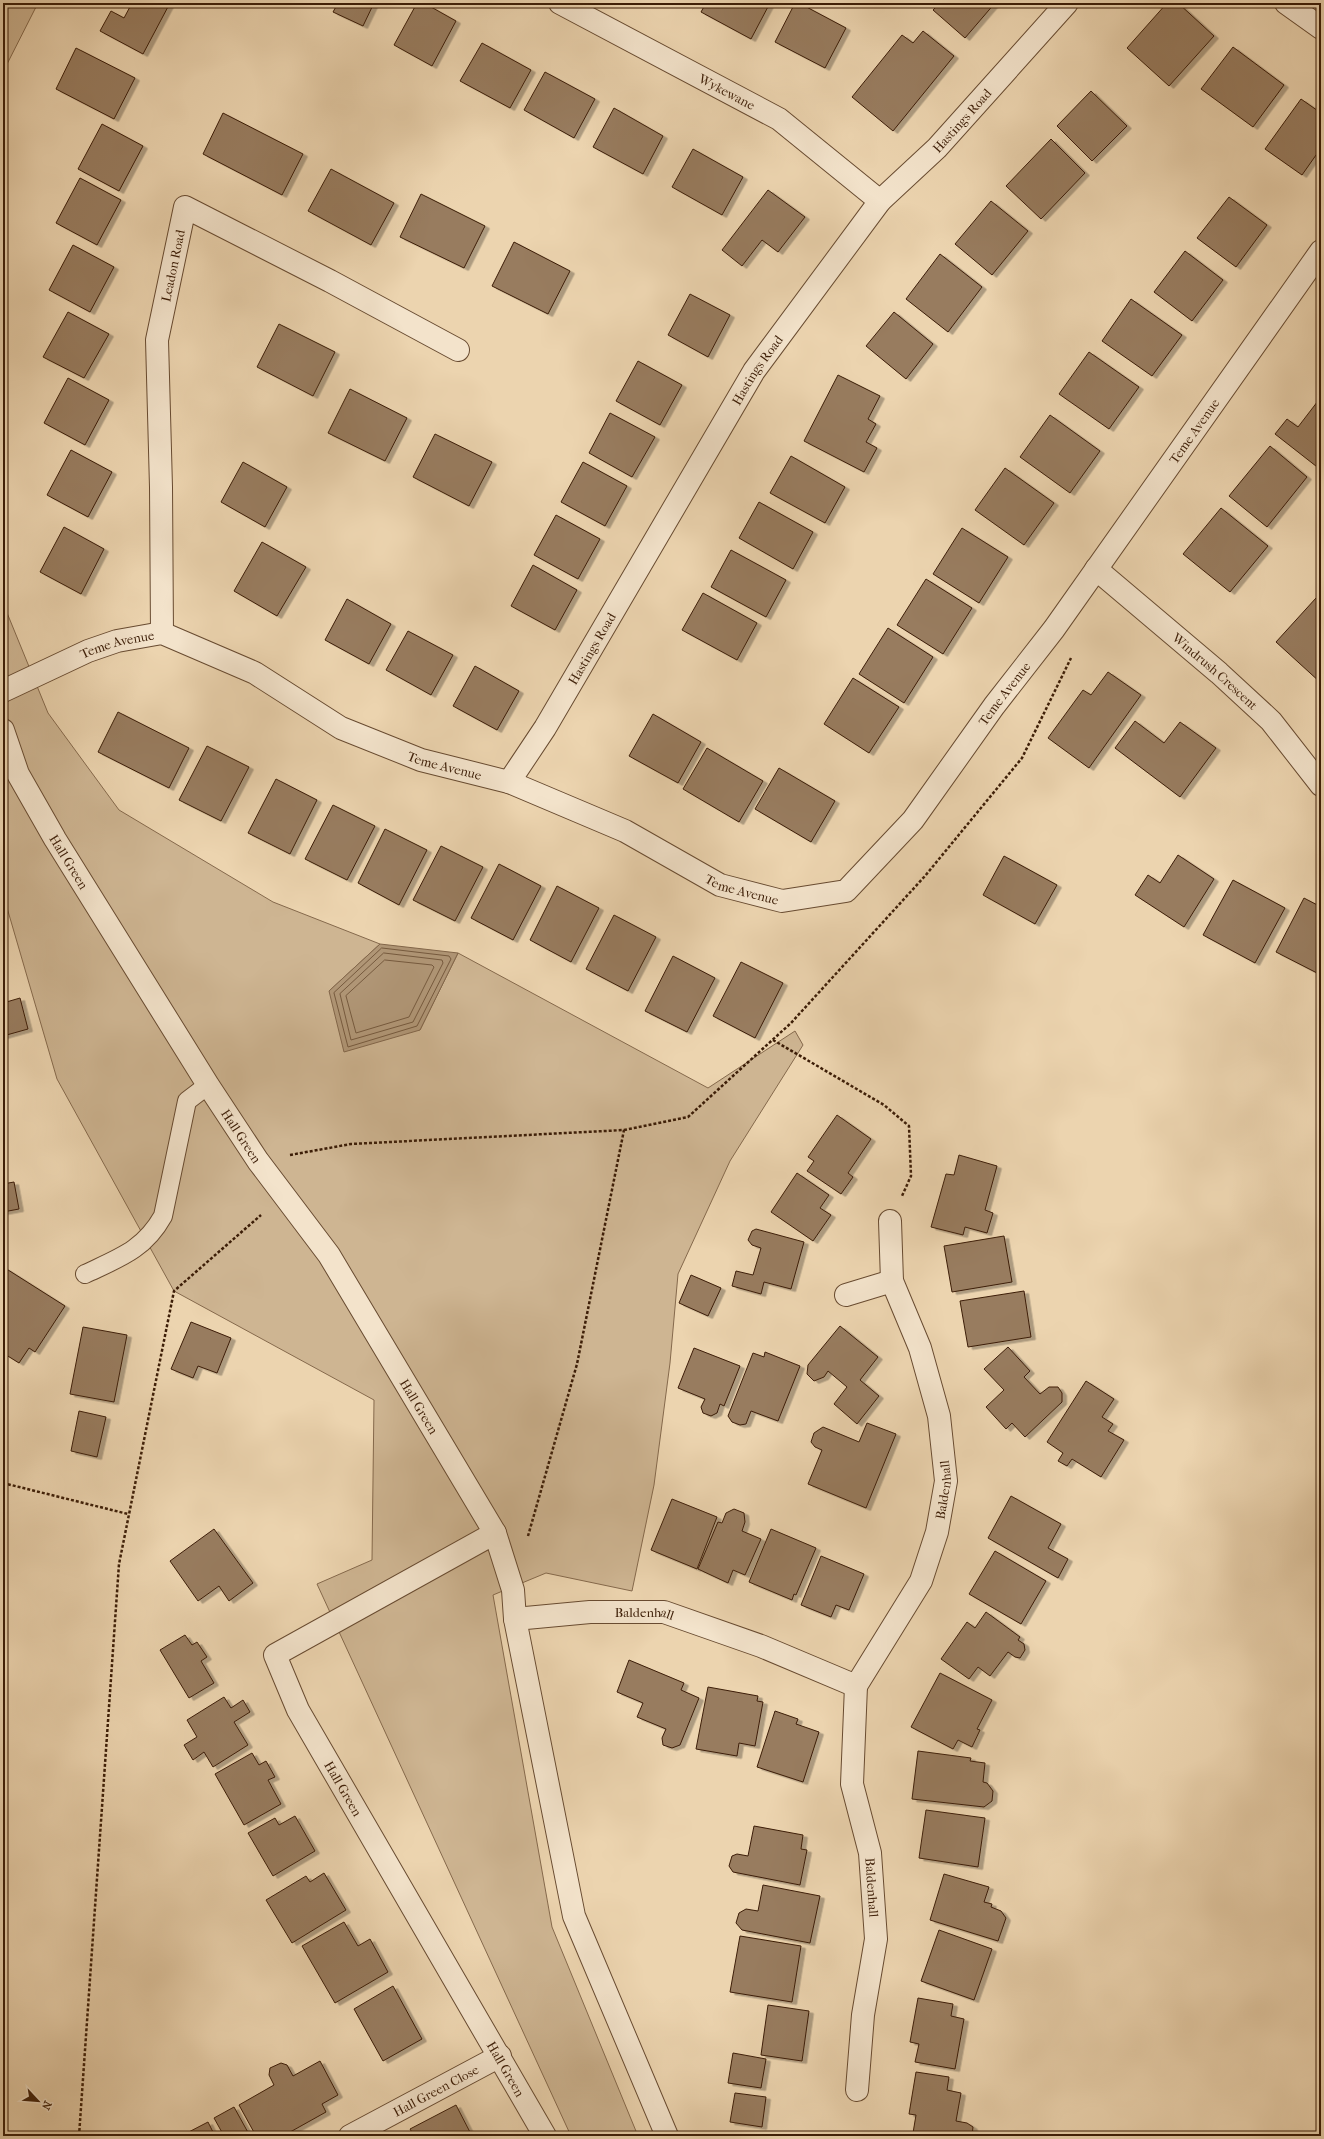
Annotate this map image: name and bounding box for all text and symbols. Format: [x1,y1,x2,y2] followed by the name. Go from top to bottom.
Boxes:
[695,70,758,113] street label: Wykewane
[930,85,995,156] street label: Hastings Road
[158,227,188,303] street label: Leadon Road
[729,332,786,408] street label: Hastings Road
[1166,395,1223,467] street label: Teme Avenue
[565,609,619,687] street label: Hastings Road
[78,627,156,662] street label: Teme Avenue
[1168,629,1261,713] street label: Windrush Crescent
[976,659,1034,729] street label: Teme Avenue
[405,748,484,783] street label: Teme Avenue
[46,832,92,892] street label: Hall Green
[702,871,781,908] street label: Teme Avenue
[218,1106,265,1166] street label: Hall Green
[397,1376,441,1437] street label: Hall Green
[932,1459,954,1521] street label: Baldenhall
[615,1604,677,1623] street label: Baldenhall
[321,1758,365,1820] street label: Hall Green
[862,1857,881,1918] street label: Baldenhall
[484,2039,528,2100] street label: Hall Green
[391,2062,481,2120] street label: Hall Green Close
[18,2081,58,2121] north arrow
[39,2099,54,2112] text: N

